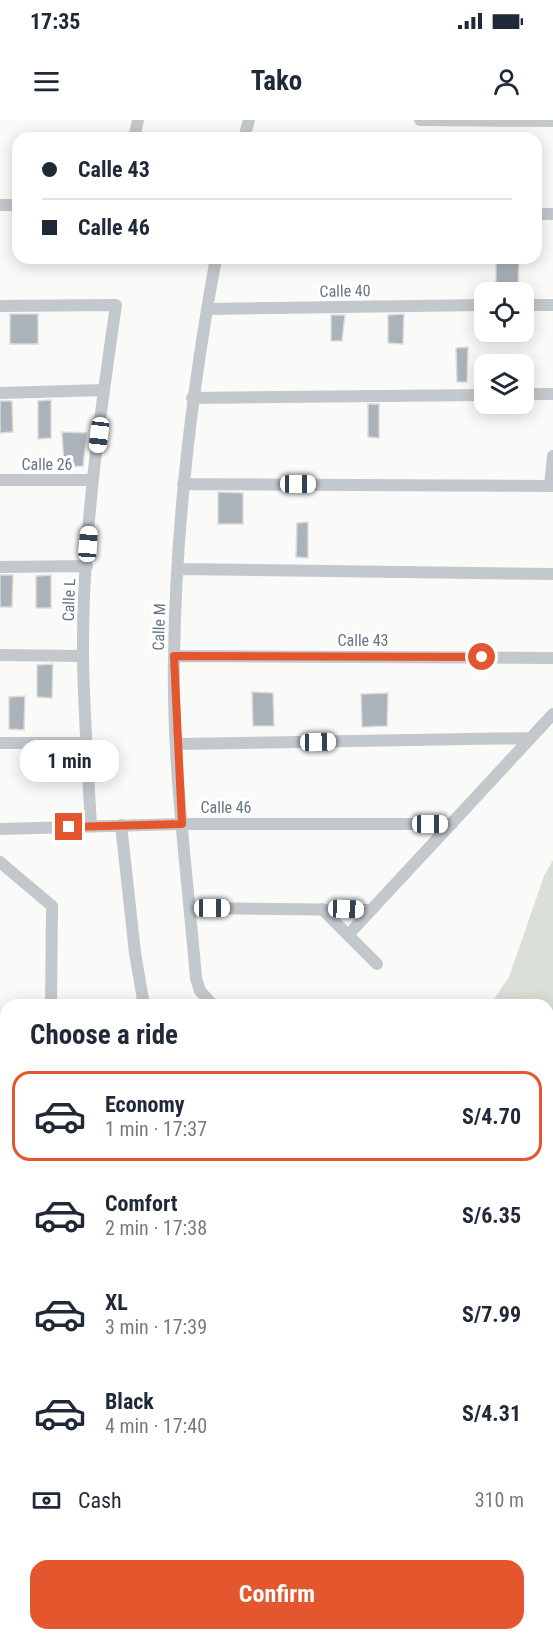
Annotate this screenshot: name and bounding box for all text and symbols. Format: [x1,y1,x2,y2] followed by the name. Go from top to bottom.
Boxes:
[30,9,81,34] text: 17:35
[30,65,63,98] icon: menu
[251,65,302,97] text: Tako
[490,65,523,98] icon: person
[78,157,150,182] text: Calle 43
[78,215,150,240] text: Calle 46
[319,281,371,301] street label: Calle 40
[474,282,534,414] map controls
[474,282,534,342] button: locate
[474,354,534,414] button: layers
[88,416,110,454] car
[21,455,73,474] street label: Calle 26
[280,475,316,493] car
[78,525,98,563] car
[59,578,79,622] street label: Calle L
[149,603,169,651] street label: Calle M
[337,631,389,650] street label: Calle 43
[468,643,495,670] route start
[300,733,336,751] car
[20,740,118,782] callout: 1 min
[47,749,92,773] text: 1 min
[200,798,252,817] street label: Calle 46
[55,813,82,840] route end
[412,815,448,833] car
[194,899,230,917] car
[328,899,364,919] car
[30,1019,178,1051] text: Choose a ride
[33,1089,87,1143] icon: car
[105,1092,185,1117] text: Economy
[462,1104,521,1129] text: S/4.70
[105,1117,207,1141] text: 1 min · 17:37
[33,1188,87,1242] icon: car
[105,1191,178,1216] text: Comfort
[462,1203,521,1228] text: S/6.35
[105,1216,207,1240] text: 2 min · 17:38
[33,1287,87,1341] icon: car
[105,1290,128,1315] text: XL
[462,1302,521,1327] text: S/7.99
[105,1315,207,1339] text: 3 min · 17:39
[33,1386,87,1440] icon: car
[105,1389,154,1414] text: Black
[462,1401,521,1426] text: S/4.31
[105,1414,207,1438] text: 4 min · 17:40
[30,1484,63,1517] icon: cash
[78,1488,122,1513] text: Cash
[475,1488,524,1512] text: 310 m
[30,1560,524,1629] button: Confirm

